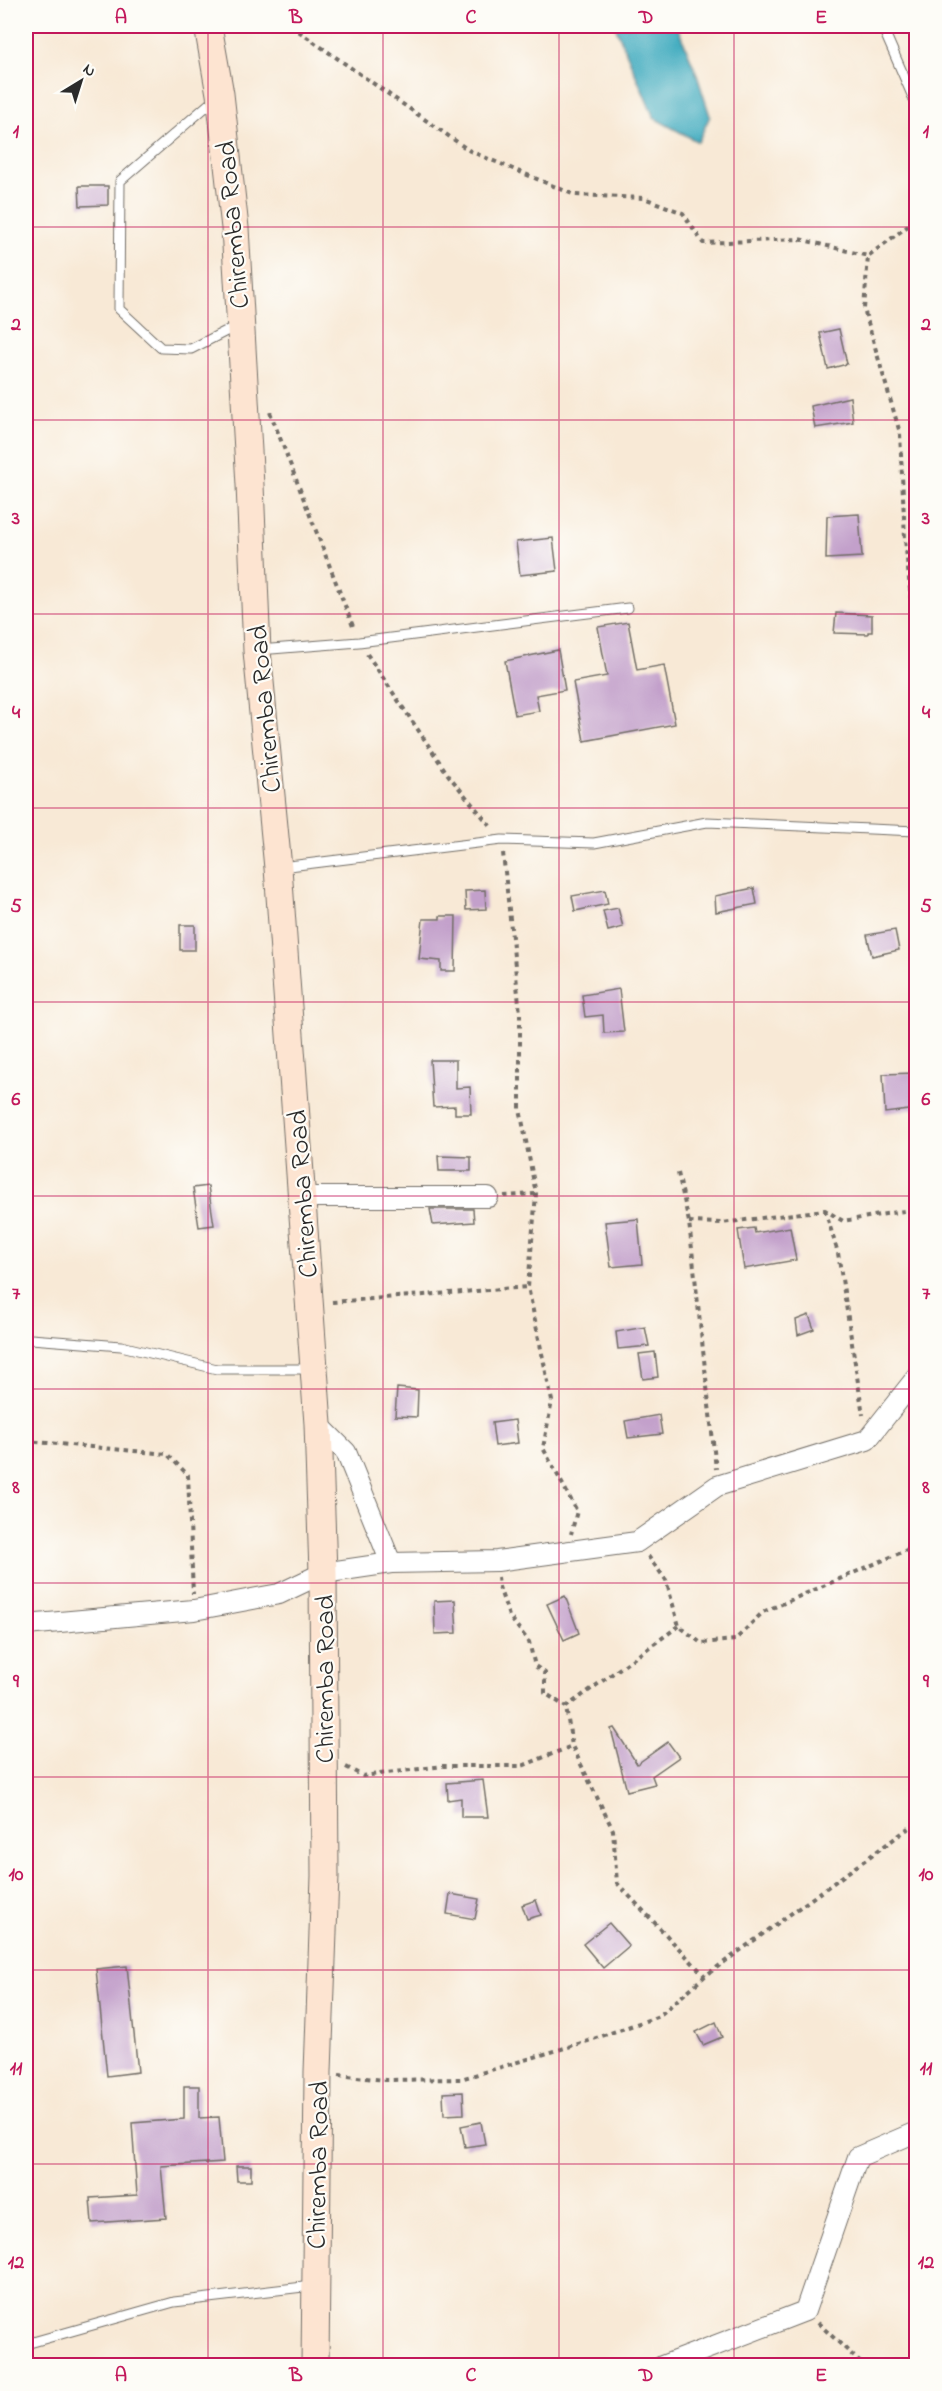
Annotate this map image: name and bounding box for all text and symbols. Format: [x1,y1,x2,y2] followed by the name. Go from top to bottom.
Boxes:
[115,4,127,33] text: A
[288,4,303,33] text: B
[466,4,477,33] text: C
[638,4,653,33] text: D
[815,4,827,33] text: E
[51,51,111,111] north arrow
[77,58,101,84] text: N
[13,118,20,147] text: 1
[923,118,930,147] text: 1
[208,139,261,310] street label: Chiremba Road
[10,311,21,340] text: 2
[920,311,931,340] text: 2
[11,505,20,534] text: 3
[921,505,930,534] text: 3
[240,623,293,794] street label: Chiremba Road
[12,699,21,728] text: 4
[922,699,931,728] text: 4
[10,893,22,922] text: 5
[920,893,932,922] text: 5
[12,1086,21,1115] text: 6
[922,1086,931,1115] text: 6
[279,1109,330,1279] street label: Chiremba Road
[12,1280,21,1309] text: 7
[922,1280,931,1309] text: 7
[11,1474,20,1503] text: 8
[921,1474,930,1503] text: 8
[307,1595,346,1763] street label: Chiremba Road
[12,1668,20,1697] text: 9
[922,1668,930,1697] text: 9
[9,1861,24,1890] text: 10
[919,1861,934,1890] text: 10
[10,2055,23,2084] text: 11
[920,2055,933,2084] text: 11
[299,2081,340,2249] street label: Chiremba Road
[8,2249,24,2278] text: 12
[918,2249,934,2278] text: 12
[115,2362,127,2391] text: A
[288,2362,303,2391] text: B
[466,2362,477,2391] text: C
[638,2362,653,2391] text: D
[815,2362,827,2391] text: E

